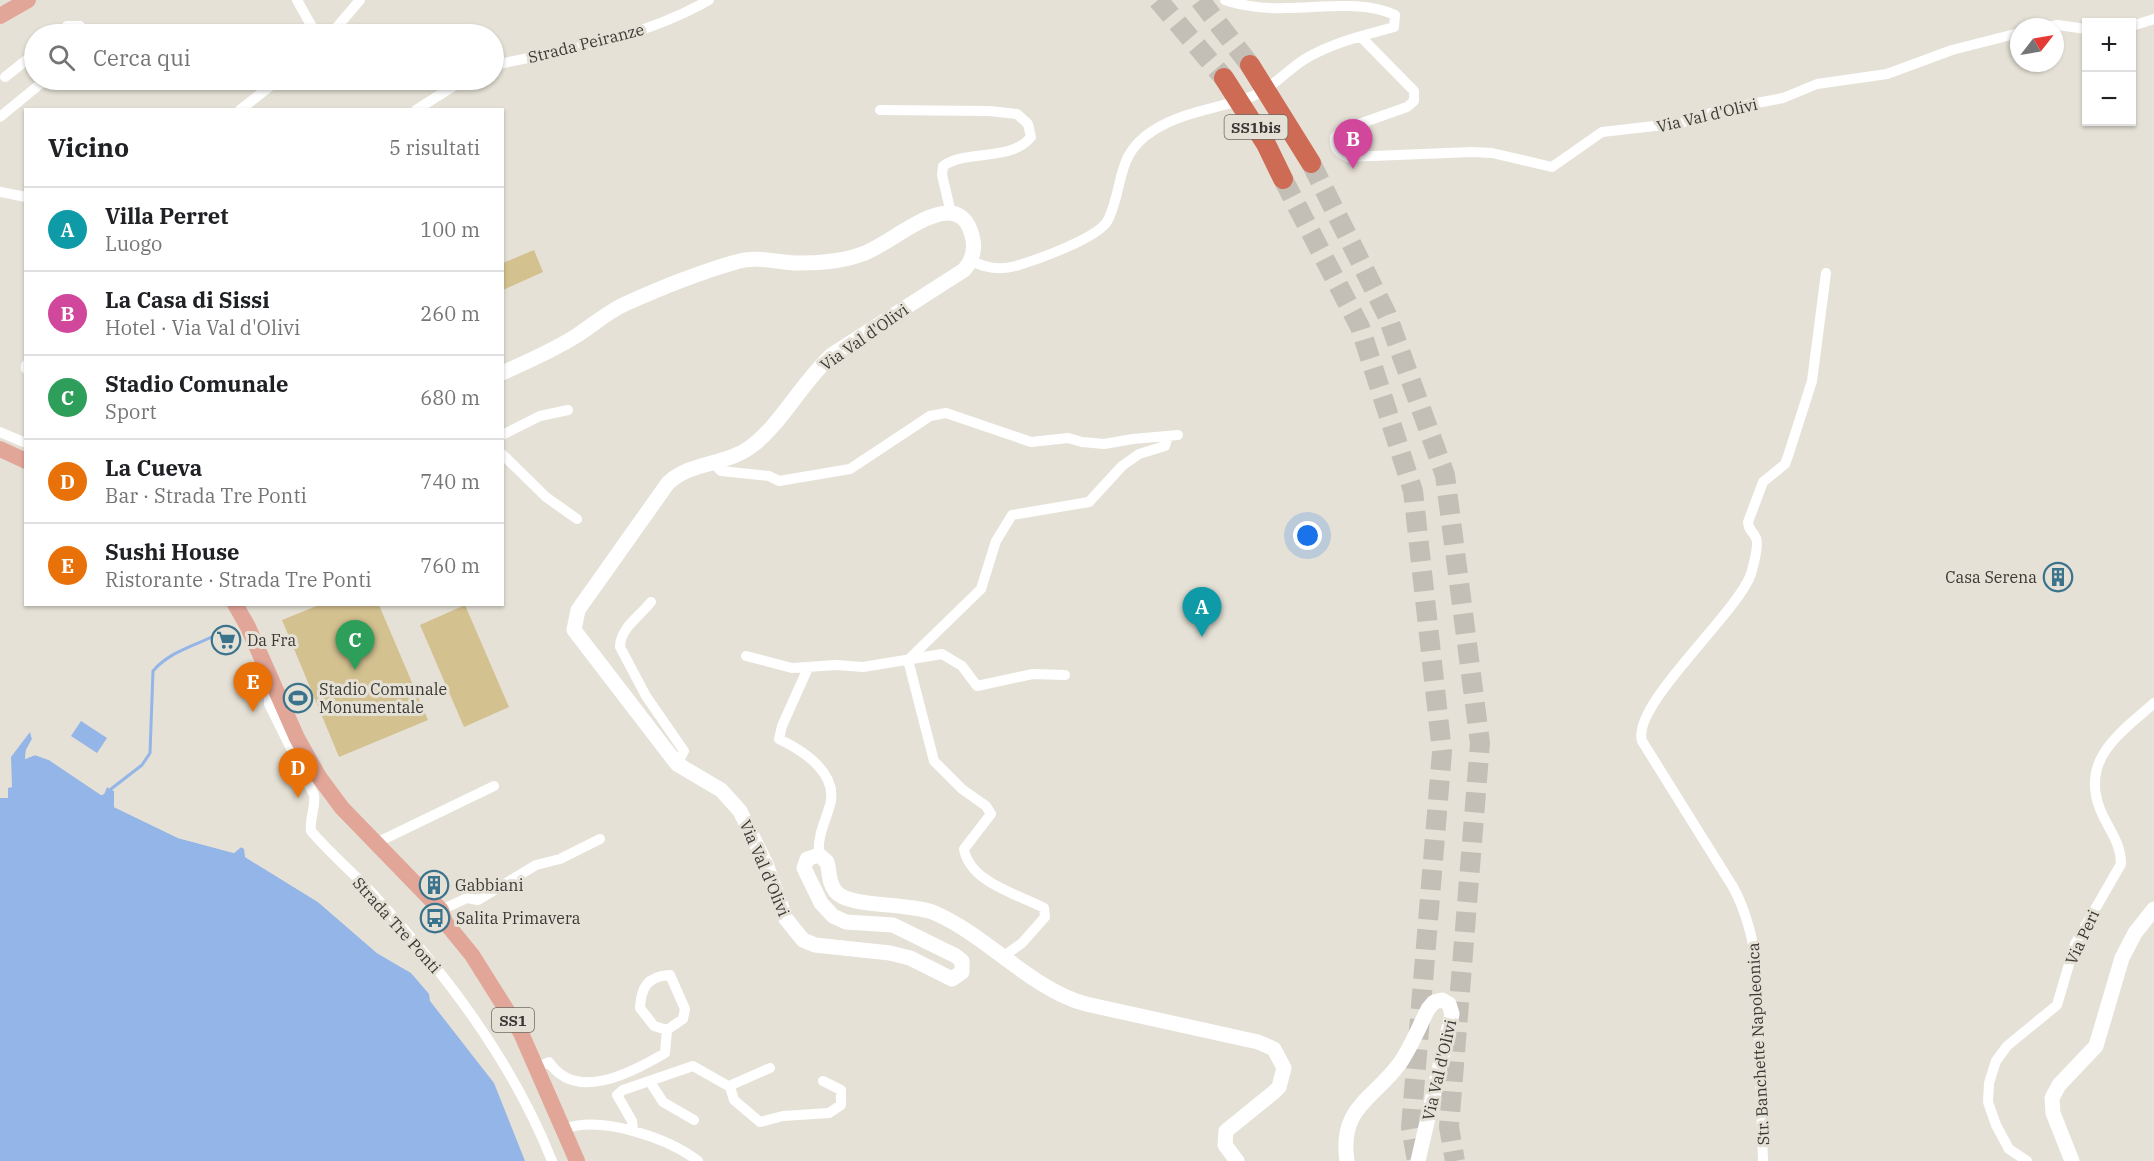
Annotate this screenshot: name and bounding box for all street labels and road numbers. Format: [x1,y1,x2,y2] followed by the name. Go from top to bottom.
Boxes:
[526,19,646,67] street label: Strada Peiranze
[1655,94,1759,136] street label: Via Val d'Olivi
[1224,115,1288,139] road number: SS1bis
[816,299,912,375] street label: Via Val d'Olivi
[736,817,794,919] street label: Via Val d'Olivi
[349,873,445,977] street label: Strada Tre Ponti
[2061,906,2103,968] street label: Via Peri
[1743,942,1773,1146] street label: Str. Banchette Napoleonica
[492,1008,534,1032] road number: SS1
[1418,1018,1460,1122] street label: Via Val d'Olivi

